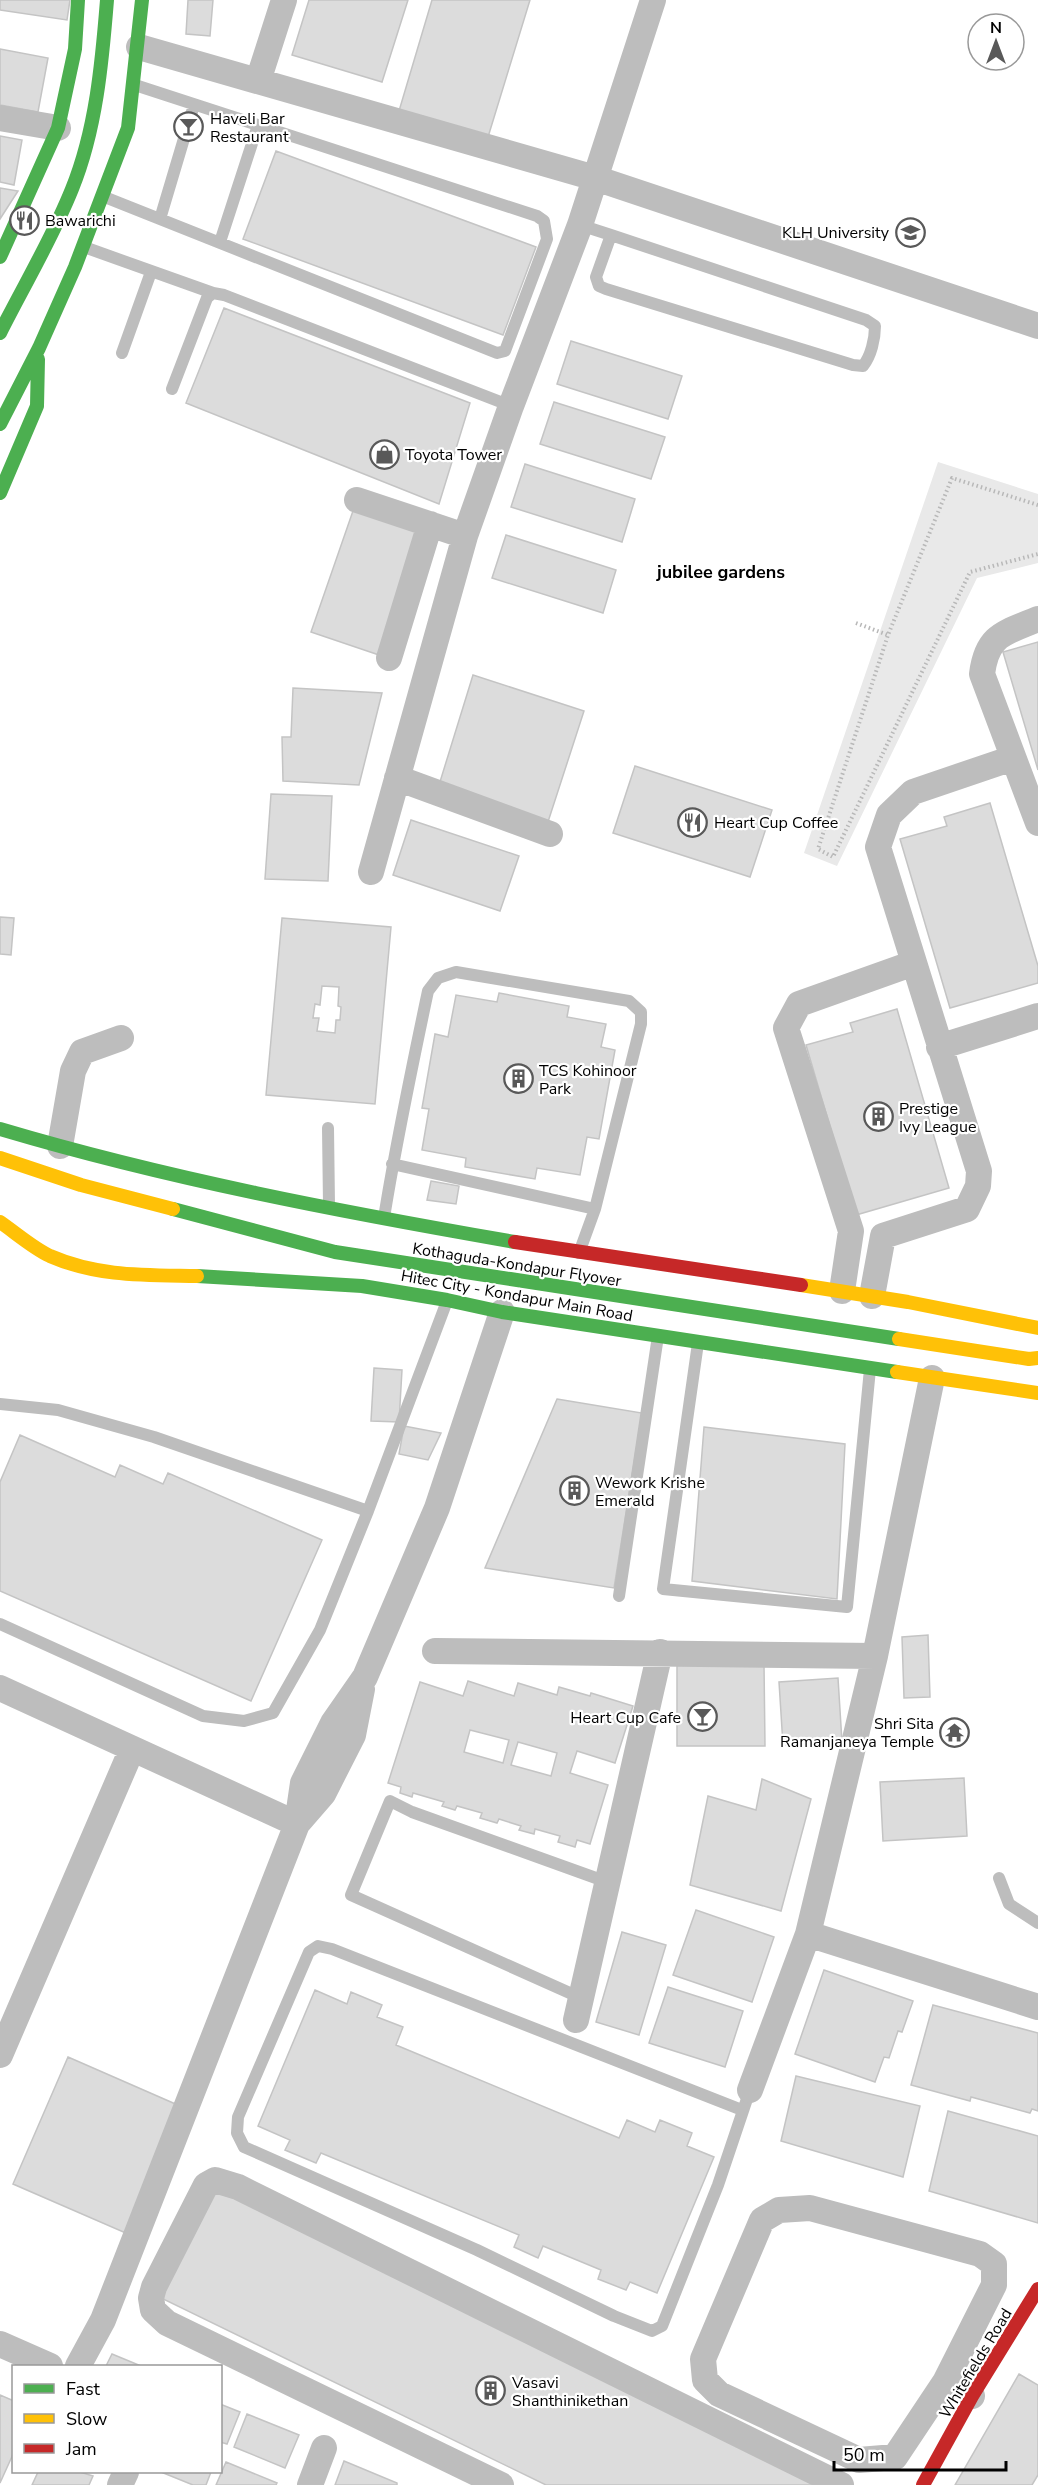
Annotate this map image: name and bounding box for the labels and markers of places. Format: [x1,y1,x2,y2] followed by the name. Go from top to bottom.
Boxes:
[210,108,289,148] place label: Haveli Bar Restaurant
[173,111,205,143] bar icon: Haveli Bar Restaurant
[8,204,40,236] restaurant icon: Bawarichi
[45,210,116,232] place label: Bawarichi
[894,216,926,248] school or university icon: KLH University
[782,222,890,244] place label: KLH University
[368,438,400,470] shop icon: Toyota Tower
[405,444,502,466] place label: Toyota Tower
[677,806,709,838] restaurant icon: Heart Cup Coffee
[714,812,838,834] place label: Heart Cup Coffee
[539,1060,637,1100] place label: TCS Kohinoor Park
[502,1063,534,1095] building icon: TCS Kohinoor Park
[899,1098,976,1138] place label: Prestige Ivy League
[862,1101,894,1133] building icon: Prestige Ivy League
[595,1472,705,1512] place label: Wework Krishe Emerald
[558,1475,590,1507] building icon: Wework Krishe Emerald
[686,1701,718,1733] bar icon: Heart Cup Cafe
[570,1707,681,1729] place label: Heart Cup Cafe
[780,1713,934,1753] place label: Shri Sita Ramanjaneya Temple
[939,1716,971,1748] temple icon: Shri Sita Ramanjaneya Temple
[511,2372,628,2412] place label: Vasavi Shanthinikethan
[475,2375,507,2407] building icon: Vasavi Shanthinikethan

